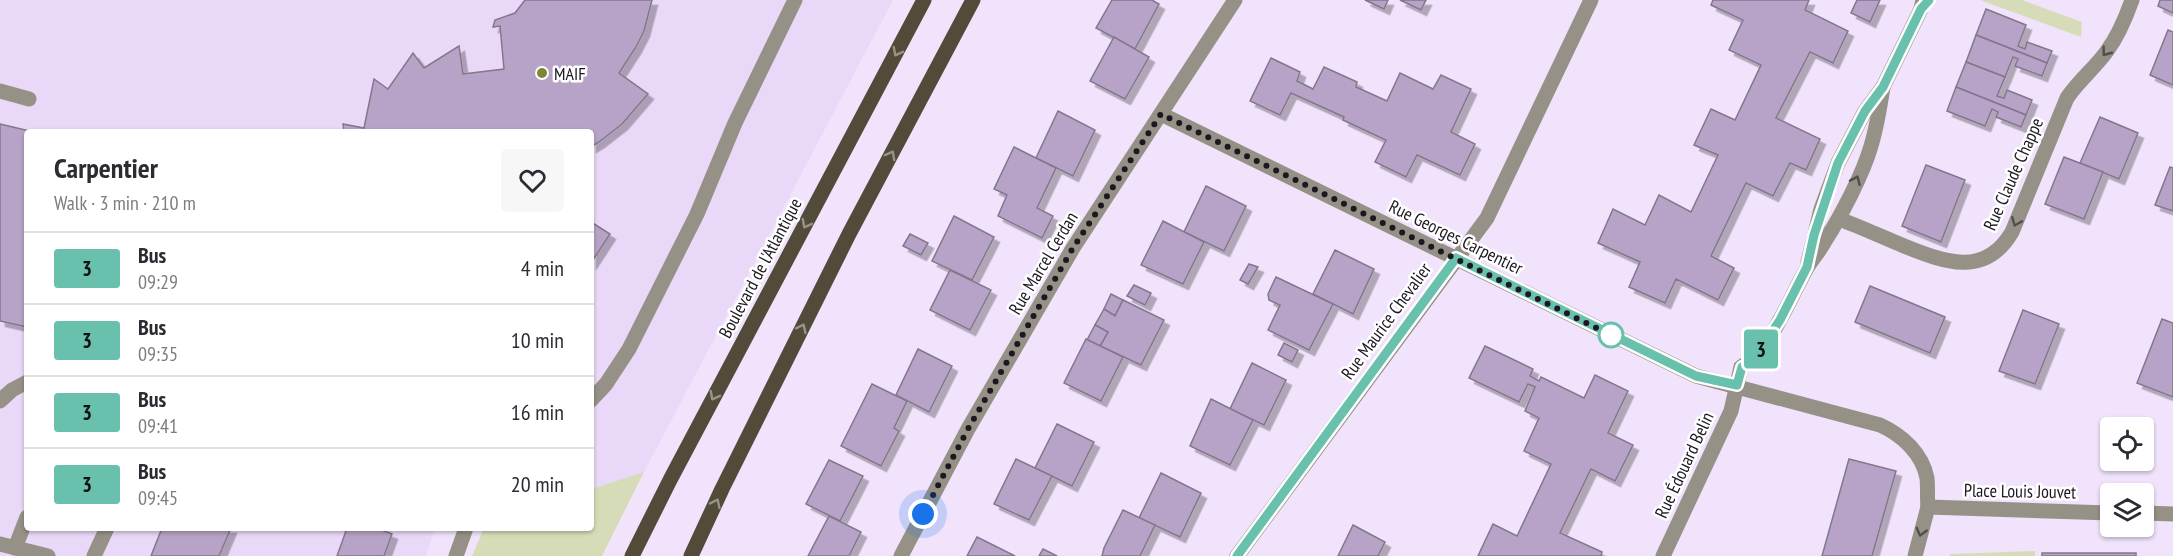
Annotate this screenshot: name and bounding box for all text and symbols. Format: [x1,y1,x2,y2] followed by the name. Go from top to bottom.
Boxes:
[893,45,904,56] one-way arrow
[2102,45,2113,56] one-way arrow
[554,62,586,85] place label: MAIF
[535,66,549,80] marker: MAIF
[1978,114,2048,234] street label: Rue Claude Chappe
[54,149,158,186] text: Carpentier
[501,149,564,212] button: heart
[884,150,895,161] one-way arrow
[1849,175,1861,186] one-way arrow
[54,190,196,216] text: Walk · 3 min · 210 m
[713,194,807,342] street label: Boulevard de l'Atlantique
[1385,195,1527,279] street label: Rue Georges Carpentier
[1003,207,1083,319] street label: Rue Marcel Cerdan
[2011,216,2023,227] one-way arrow
[802,218,813,228] one-way arrow
[138,241,166,269] text: Bus
[521,254,564,282] text: 4 min
[82,255,92,282] text: 3
[1336,258,1436,384] street label: Rue Maurice Chevalier
[138,269,178,295] text: 09:29
[138,313,166,341] text: Bus
[1598,322,1624,348] unlabelled marker
[795,324,806,335] one-way arrow
[511,326,564,354] text: 10 min
[82,327,92,354] text: 3
[1742,330,1780,368] line badge: 3
[1756,336,1766,363] text: 3
[138,341,178,367] text: 09:35
[138,385,166,413] text: Bus
[710,390,722,401] one-way arrow
[511,398,564,426] text: 16 min
[82,399,92,426] text: 3
[1649,408,1719,522] street label: Rue Édouard Belin
[138,413,178,439] text: 09:41
[2100,417,2154,537] map controls
[2100,417,2154,471] button: locate
[138,457,166,485] text: Bus
[511,470,564,498] text: 20 min
[82,471,92,498] text: 3
[1964,479,2076,503] street label: Place Louis Jouvet
[2100,483,2154,537] button: layers
[138,485,178,511] text: 09:45
[708,498,720,509] one-way arrow
[908,499,938,529] your location
[1916,527,1929,537] one-way arrow

